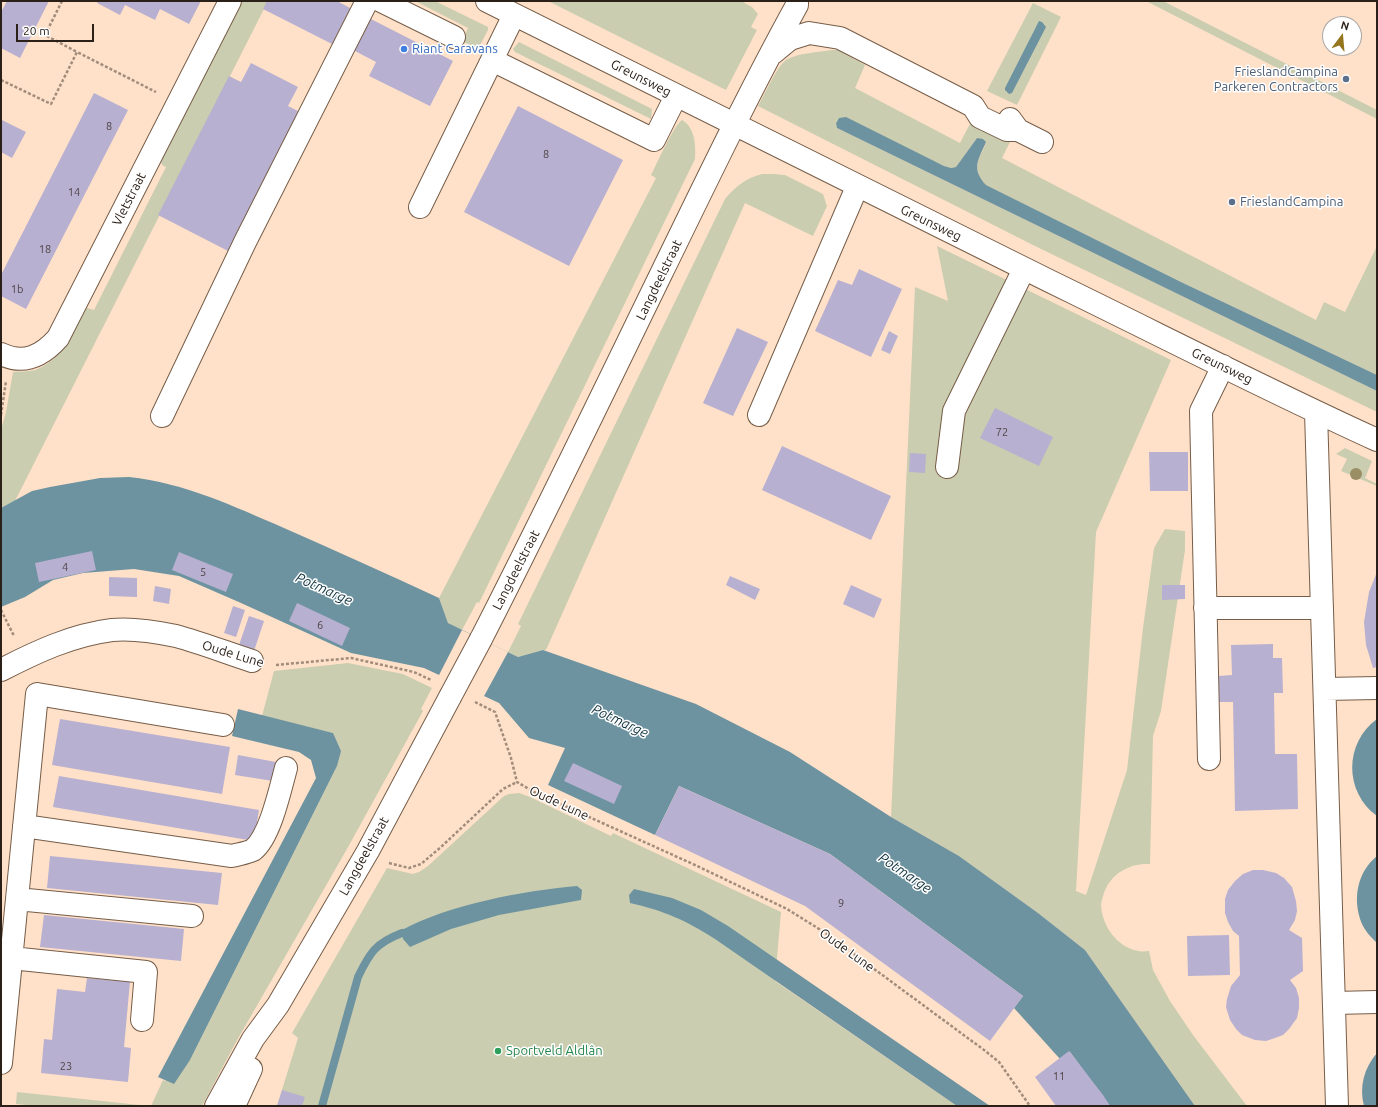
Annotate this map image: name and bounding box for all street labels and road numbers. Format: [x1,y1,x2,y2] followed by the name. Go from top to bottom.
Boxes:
[608,56,674,100] street label: Greunsweg
[109,170,149,228] street label: Vletstraat
[898,202,964,244] street label: Greunsweg
[633,237,685,323] street label: Langdeelstraat
[1189,345,1255,387] street label: Greunsweg
[489,527,543,613] street label: Langdeelstraat
[200,637,266,671] street label: Oude Lune
[527,782,591,824] street label: Oude Lune
[336,814,392,898] street label: Langdeelstraat
[817,925,877,975] street label: Oude Lune

